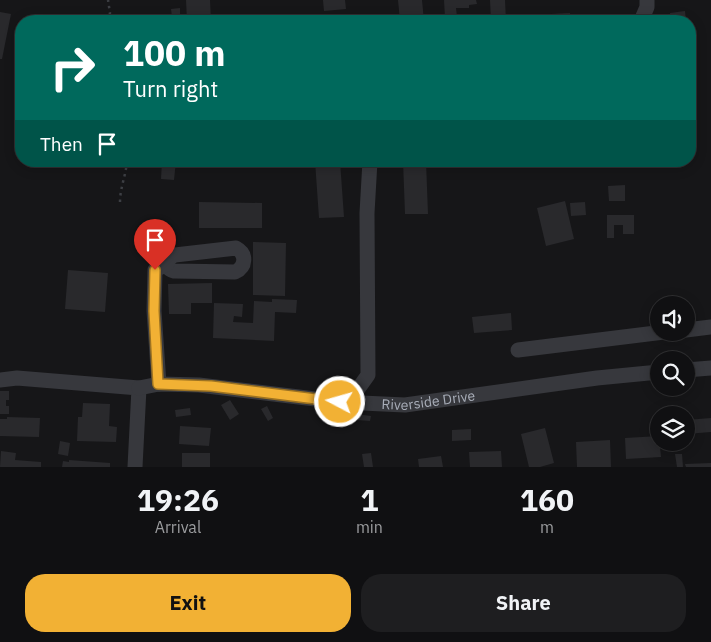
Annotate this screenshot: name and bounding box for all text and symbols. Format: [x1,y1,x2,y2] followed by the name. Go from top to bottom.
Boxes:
[123,30,226,76] text: 100 m
[40,35,105,100] icon: right
[123,74,218,103] text: Turn right
[93,130,121,158] icon: arrive
[40,132,83,156] text: Then
[134,219,176,270] pin
[141,226,169,254] icon: arrive
[650,296,695,451] map controls
[650,296,695,341] button: sound
[650,351,695,396] button: search
[313,375,365,427] position arrow
[381,386,476,414] street label: Riverside Drive
[650,406,695,451] button: layers
[137,480,219,519] text: 19:26
[360,480,378,519] text: 1
[520,480,574,519] text: 160
[155,517,201,537] text: Arrival
[356,517,383,537] text: min
[540,517,554,537] text: m
[25,574,351,632] button: Exit
[361,574,686,632] button: Share

